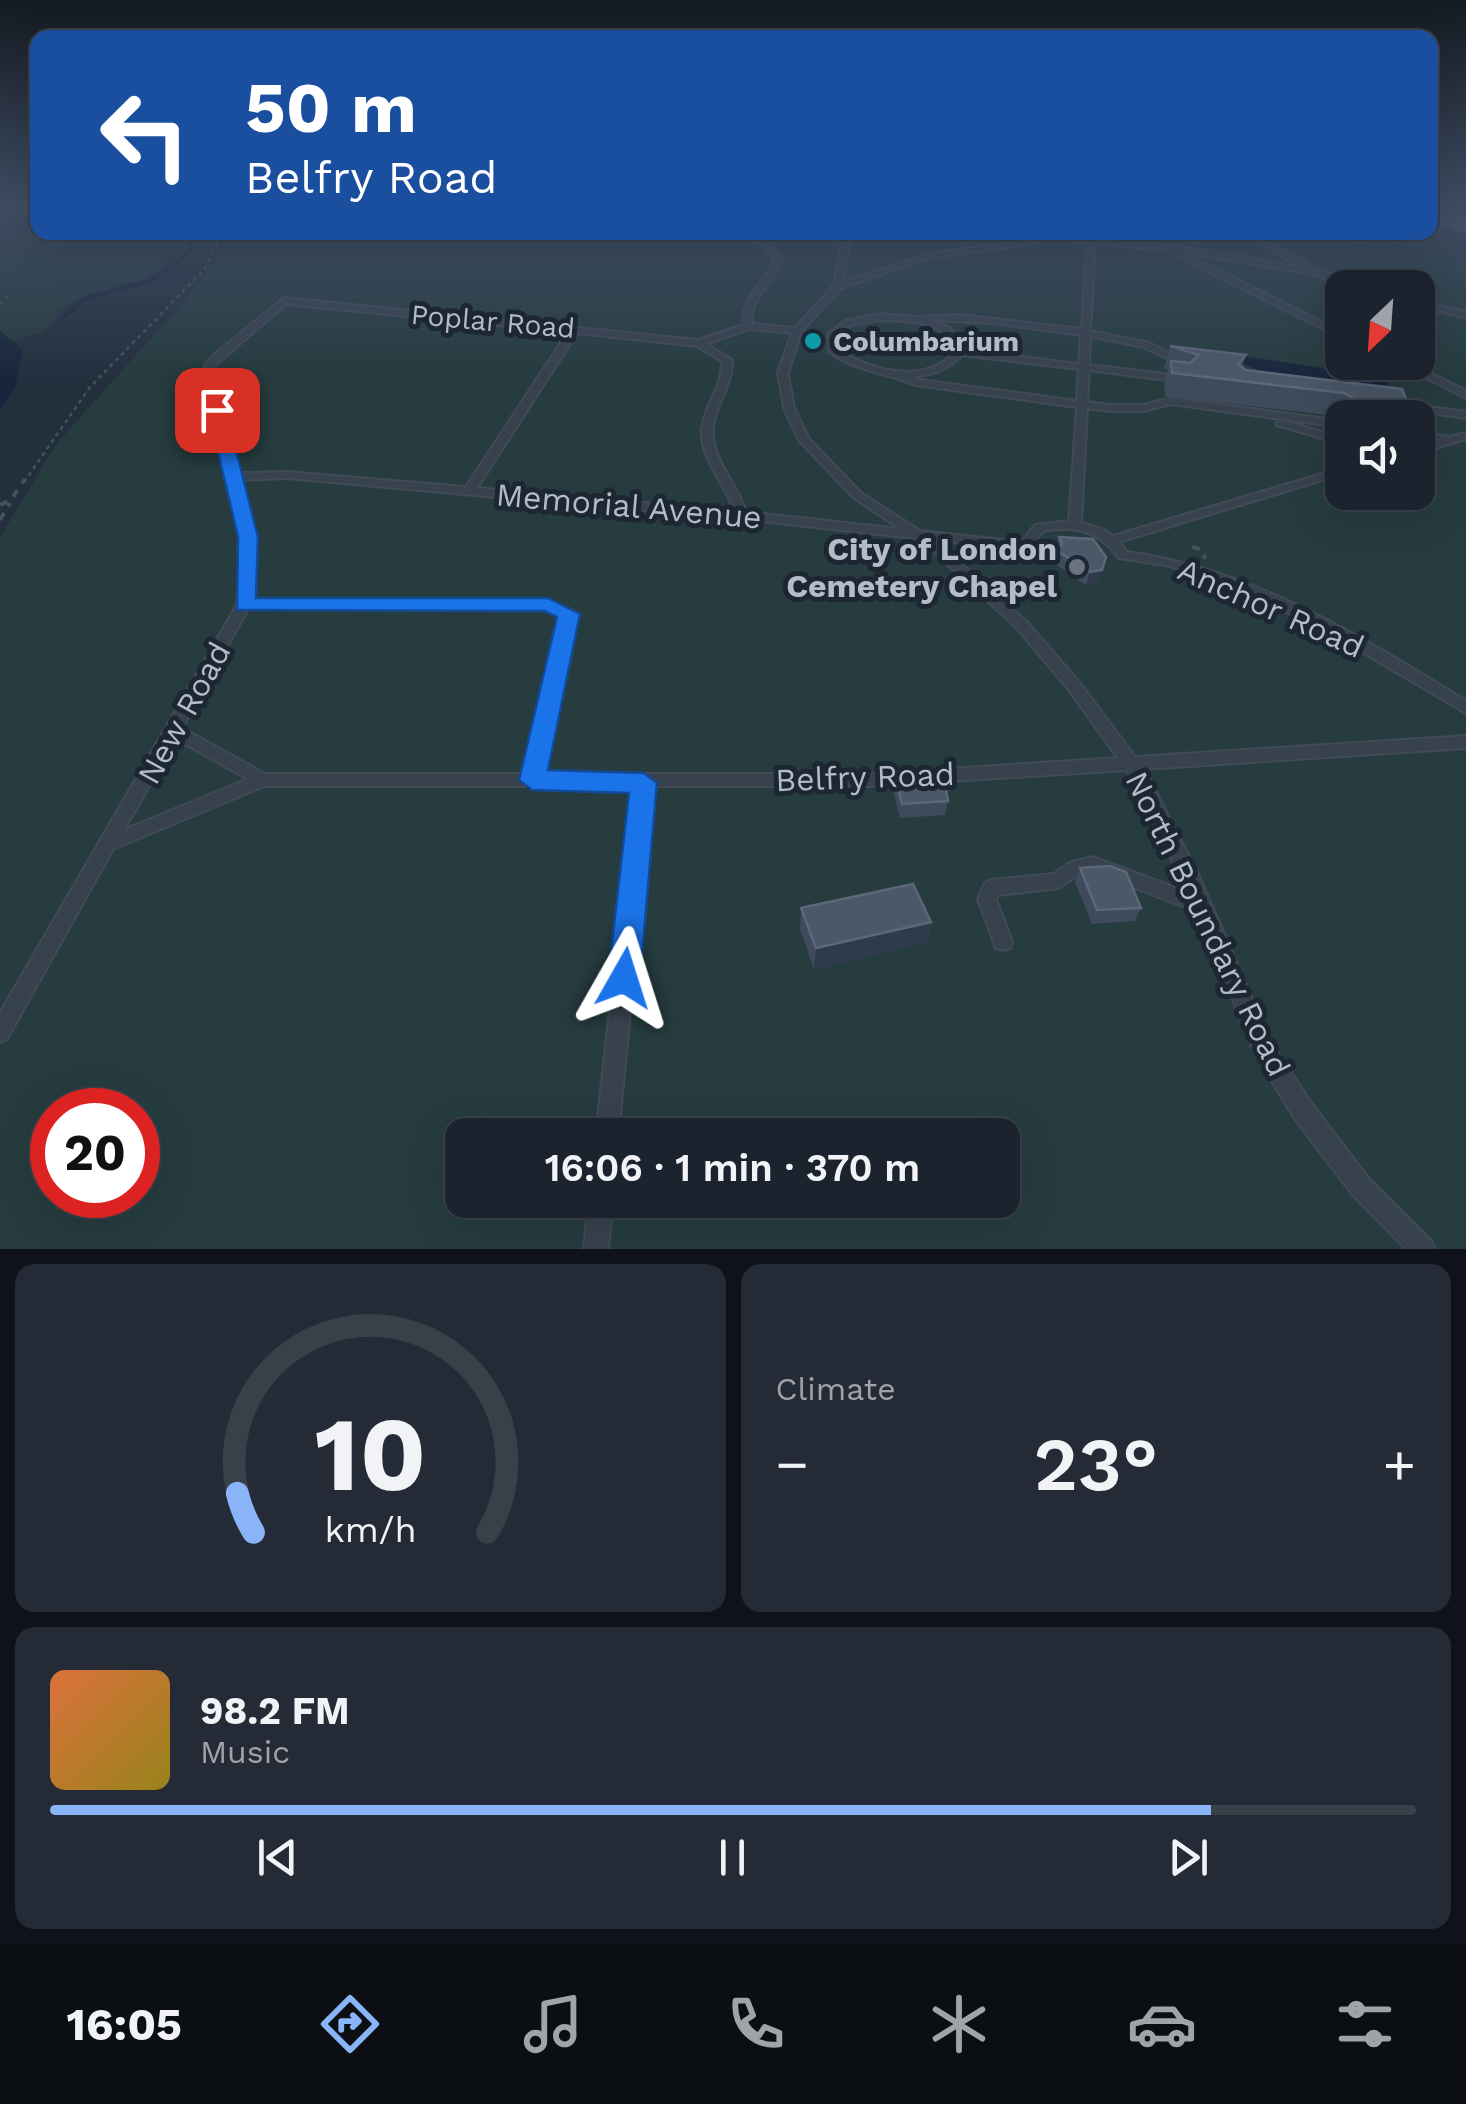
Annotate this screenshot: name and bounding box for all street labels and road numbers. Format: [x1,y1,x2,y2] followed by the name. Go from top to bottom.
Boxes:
[410,298,576,345] street label: Poplar Road
[495,475,763,537] street label: Memorial Avenue
[1172,550,1370,666] street label: Anchor Road
[129,635,239,791] street label: New Road
[775,755,955,799] street label: Belfry Road
[1118,765,1298,1083] street label: North Boundary Road

